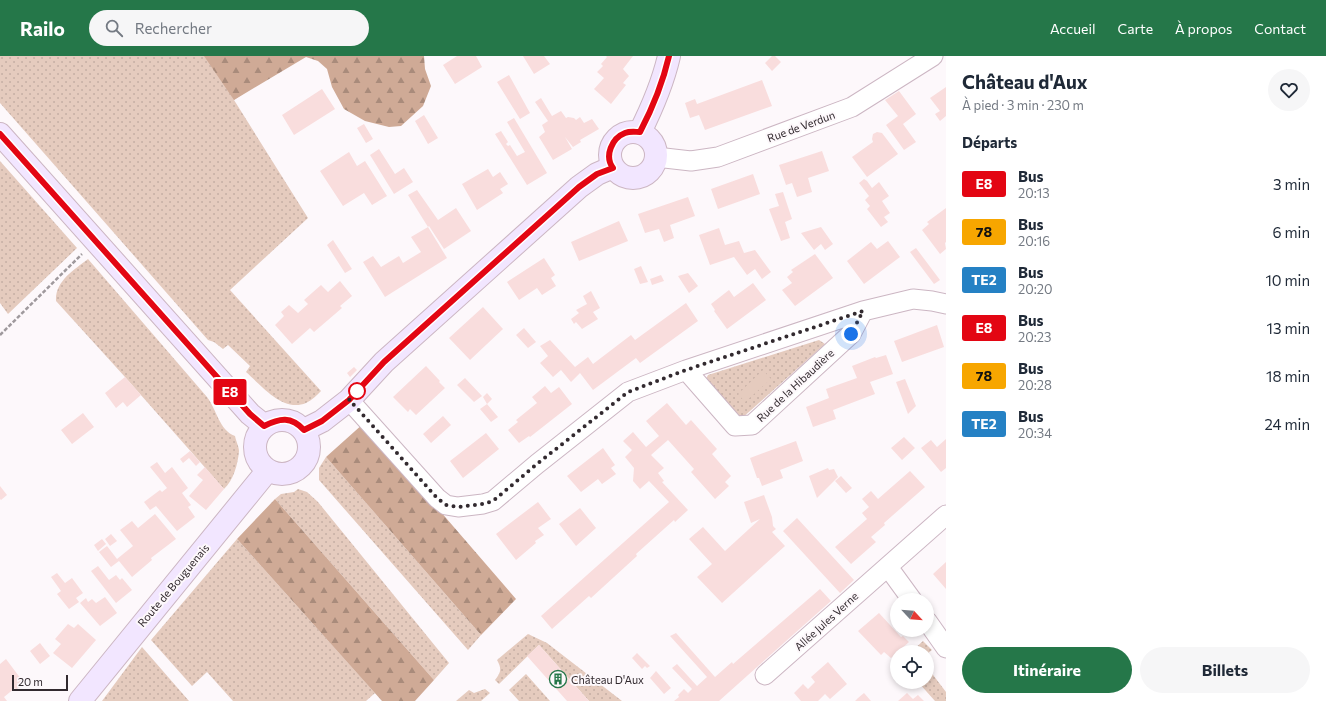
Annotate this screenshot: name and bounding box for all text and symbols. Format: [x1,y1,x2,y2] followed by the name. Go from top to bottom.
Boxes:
[89,10,369,46] search box
[20,17,65,40] text: Railo
[103,17,125,39] icon: search
[135,19,212,37] text: Rechercher
[1050,20,1096,37] text: Accueil
[1118,20,1153,37] text: Carte
[1175,20,1232,37] text: À propos
[1254,20,1306,37] text: Contact
[1268,69,1310,111] button: heart
[962,70,1088,93] text: Château d'Aux
[962,97,1084,113] text: À pied · 3 min · 230 m
[765,108,837,144] street label: Rue de Verdun
[962,133,1017,151] text: Départs
[1018,167,1043,185] text: Bus
[975,175,993,192] text: E8
[1273,175,1310,193] text: 3 min
[1018,185,1050,201] text: 20:13
[1018,215,1043,233] text: Bus
[976,223,992,240] text: 78
[1272,223,1310,241] text: 6 min
[1018,233,1050,249] text: 20:16
[1018,263,1043,281] text: Bus
[971,271,997,288] text: TE2
[1265,271,1310,289] text: 10 min
[1018,281,1052,297] text: 20:20
[1018,311,1043,329] text: Bus
[975,319,993,336] text: E8
[1267,319,1310,337] text: 13 min
[841,324,861,344] your location
[1018,329,1051,345] text: 20:23
[754,346,836,424] street label: Rue de la Hibaudière
[1018,359,1043,377] text: Bus
[976,367,992,384] text: 78
[1266,367,1310,385] text: 18 min
[1018,377,1052,393] text: 20:28
[212,379,248,405] line badge: E8
[348,382,366,400] unlabelled marker
[221,383,239,400] text: E8
[1018,407,1043,425] text: Bus
[971,415,997,432] text: TE2
[1265,415,1310,433] text: 24 min
[1018,425,1052,441] text: 20:34
[135,541,211,629] street label: Route de Bouguenais
[792,589,861,654] street label: Allée Jules Verne
[890,593,934,637] north arrow
[890,593,934,689] map controls
[890,645,934,689] button: locate
[962,647,1132,693] button: Itinéraire
[1140,647,1310,693] button: Billets
[548,669,568,689] building icon: Château D'Aux
[12,673,68,692] scale bar
[571,673,644,686] place label: Château D'Aux
[18,675,43,688] text: 20 m

